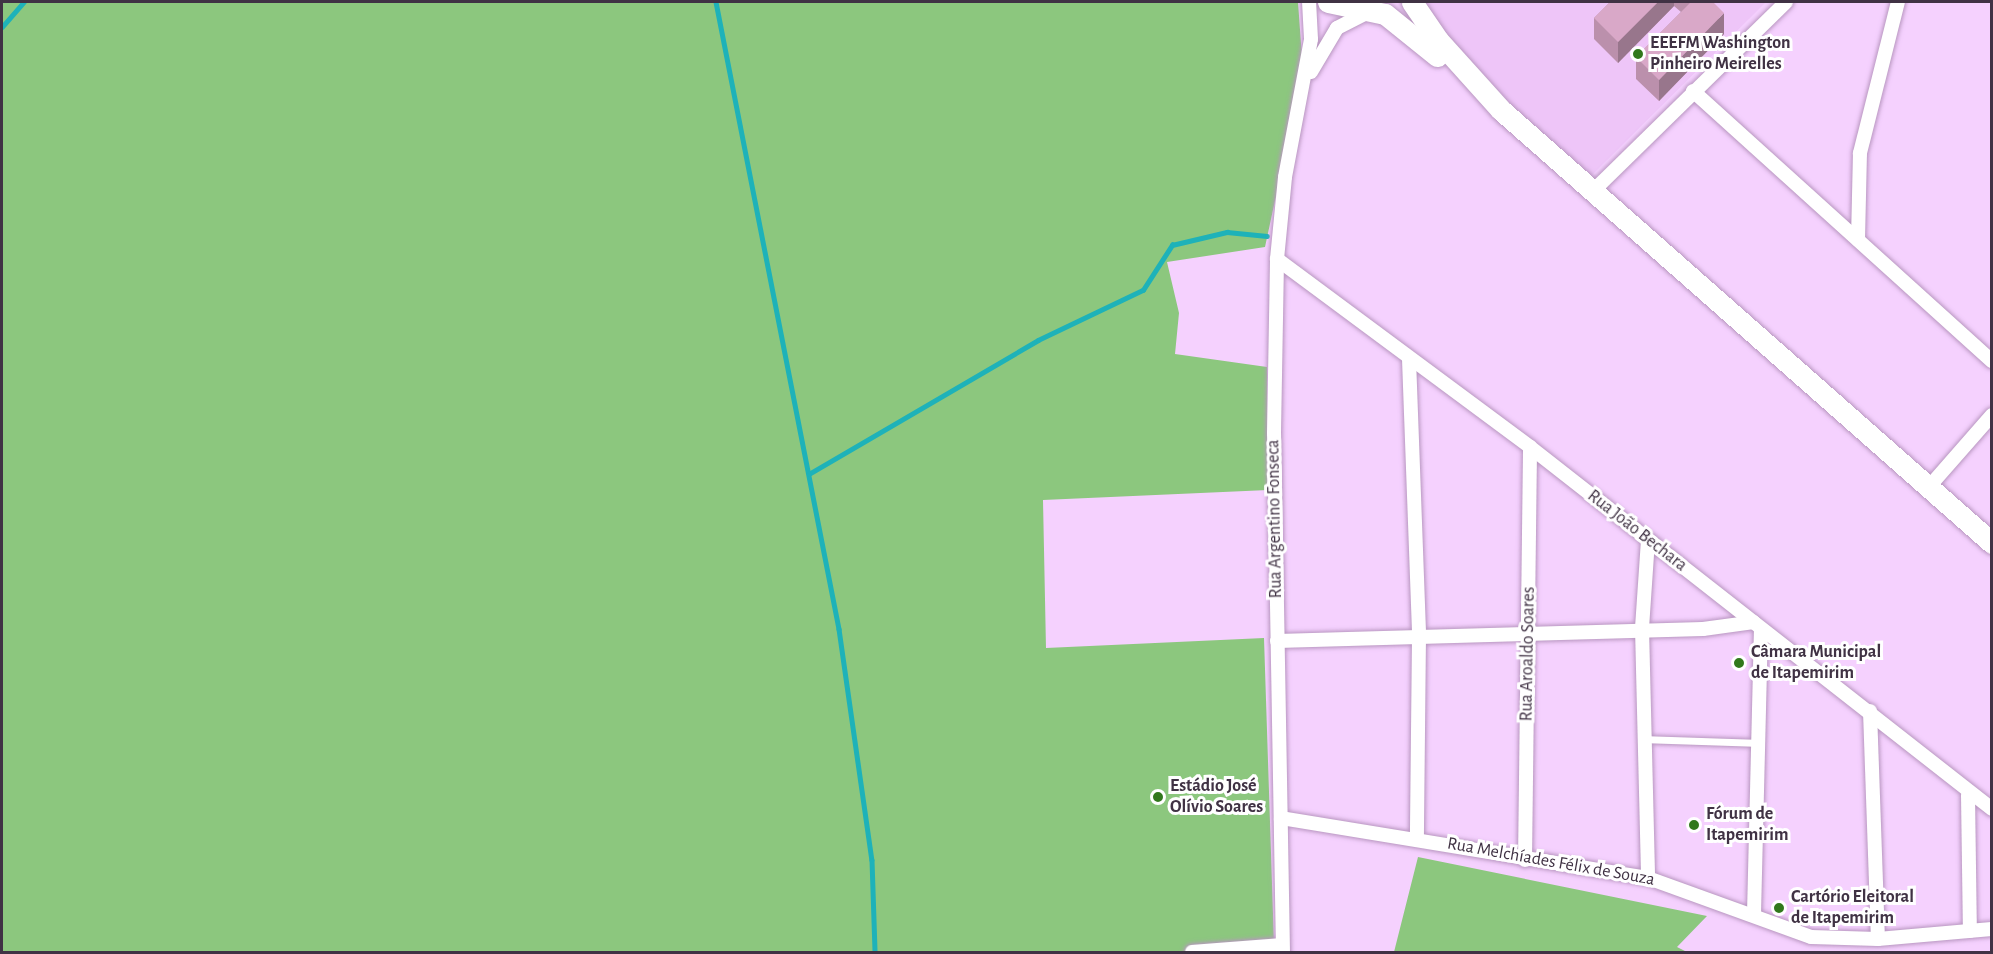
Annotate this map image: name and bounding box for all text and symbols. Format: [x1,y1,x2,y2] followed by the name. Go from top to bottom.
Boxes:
[1650,33,1790,76] place label: EEEFM Washington Pinheiro Meirelles
[1631,47,1645,61] marker: EEEFM Washington Pinheiro Meirelles
[1263,439,1287,599] street label: Rua Argentino Fonseca
[1583,485,1691,577] street label: Rua João Bechara
[1516,586,1540,722] street label: Rua Aroaldo Soares
[1751,642,1881,684] place label: Câmara Municipal de Itapemirim
[1732,656,1746,670] marker: Câmara Municipal de Itapemirim
[1170,776,1263,818] place label: Estádio José Olívio Soares
[1151,790,1165,804] marker: Estádio José Olívio Soares
[1706,804,1788,846] place label: Fórum de Itapemirim
[1687,818,1701,832] marker: Fórum de Itapemirim
[1446,833,1656,891] street label: Rua Melchíades Félix de Souza
[1791,887,1914,930] place label: Cartório Eleitoral de Itapemirim
[1772,901,1786,915] marker: Cartório Eleitoral de Itapemirim

